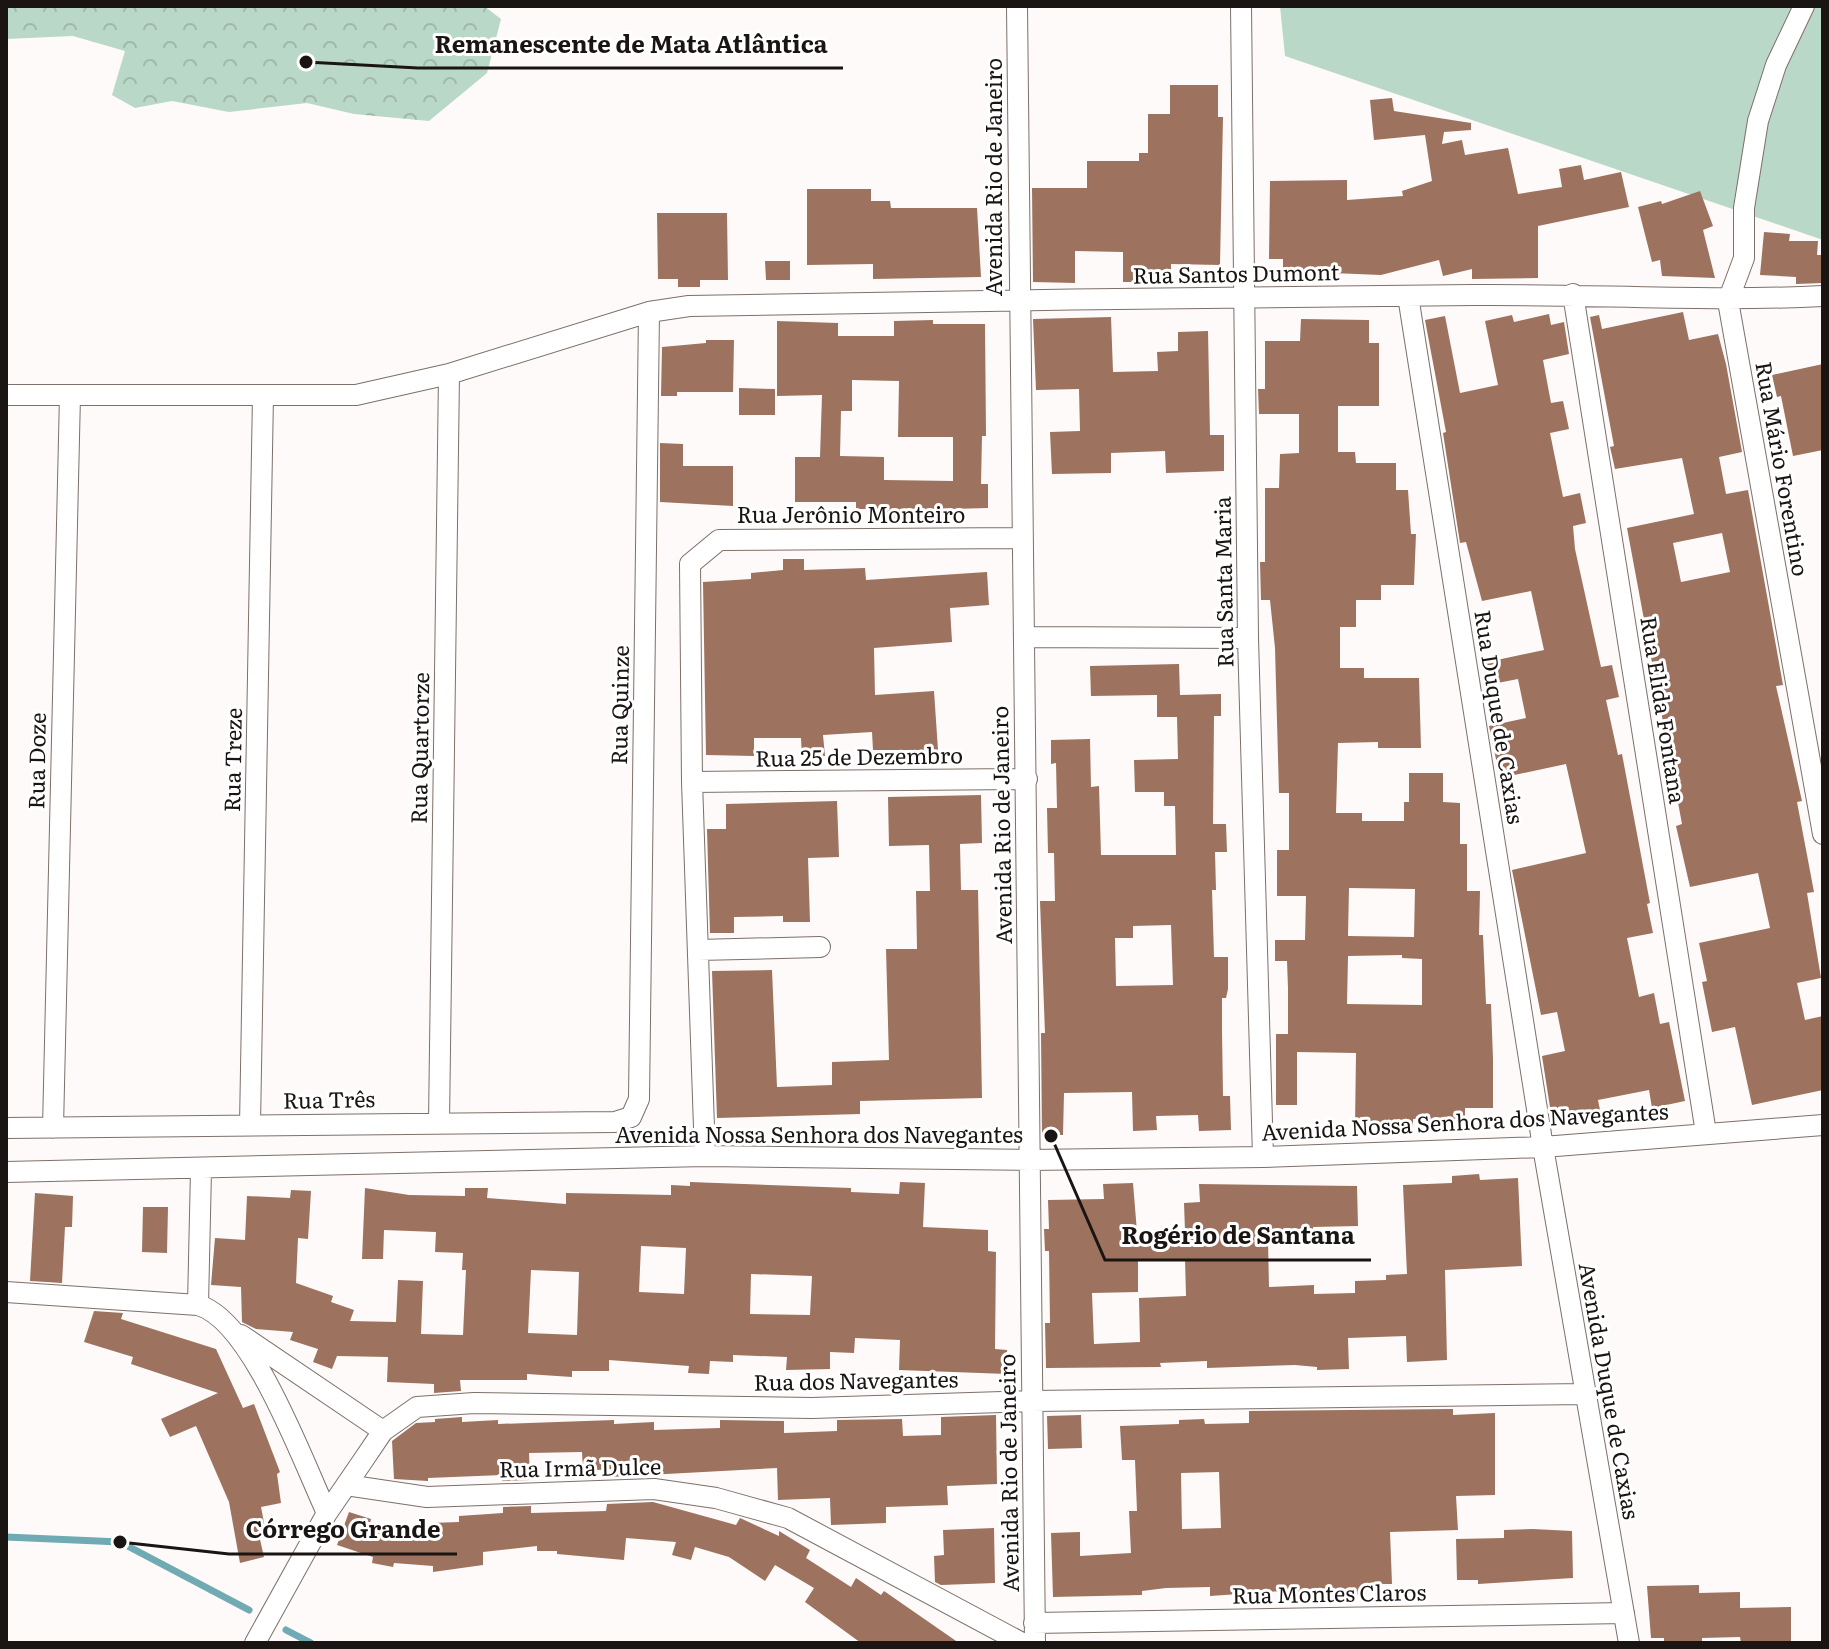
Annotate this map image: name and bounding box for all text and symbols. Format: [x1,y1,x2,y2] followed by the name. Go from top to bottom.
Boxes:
[418,20,843,68] callout: Remanescente de Mata Atlântica
[434,25,828,60] text: Remanescente de Mata Atlântica
[976,58,1009,296] street label: Avenida Rio de Janeiro
[1132,254,1340,291] street label: Rua Santos Dumont
[1748,359,1819,579] street label: Rua Mário Forentino
[1205,496,1240,668] street label: Rua Santa Maria
[737,497,965,530] street label: Rua Jerônio Monteiro
[1467,607,1534,826] street label: Rua Duque de Caxias
[1633,614,1696,806] street label: Rua Elida Fontana
[601,645,636,765] street label: Rua Quinze
[401,672,436,824] street label: Rua Quartorze
[982,706,1019,944] street label: Avenida Rio de Janeiro
[214,707,249,812] street label: Rua Treze
[18,712,53,810] street label: Rua Doze
[755,737,963,774] street label: Rua 25 de Dezembro
[283,1081,375,1116] street label: Rua Três
[1260,1093,1669,1148] street label: Avenida Nossa Senhora dos Navegantes
[615,1117,1023,1150] street label: Avenida Nossa Senhora dos Navegantes
[1105,1212,1371,1260] callout: Rogério de Santana
[1121,1216,1355,1251] text: Rogério de Santana
[1572,1260,1649,1522] street label: Avenida Duque de Caxias
[989,1354,1026,1592] street label: Avenida Rio de Janeiro
[753,1361,959,1398] street label: Rua dos Navegantes
[499,1449,661,1484] street label: Rua Irmã Dulce
[229,1506,457,1554] callout: Córrego Grande
[245,1510,441,1545] text: Córrego Grande
[1231,1574,1427,1611] street label: Rua Montes Claros

